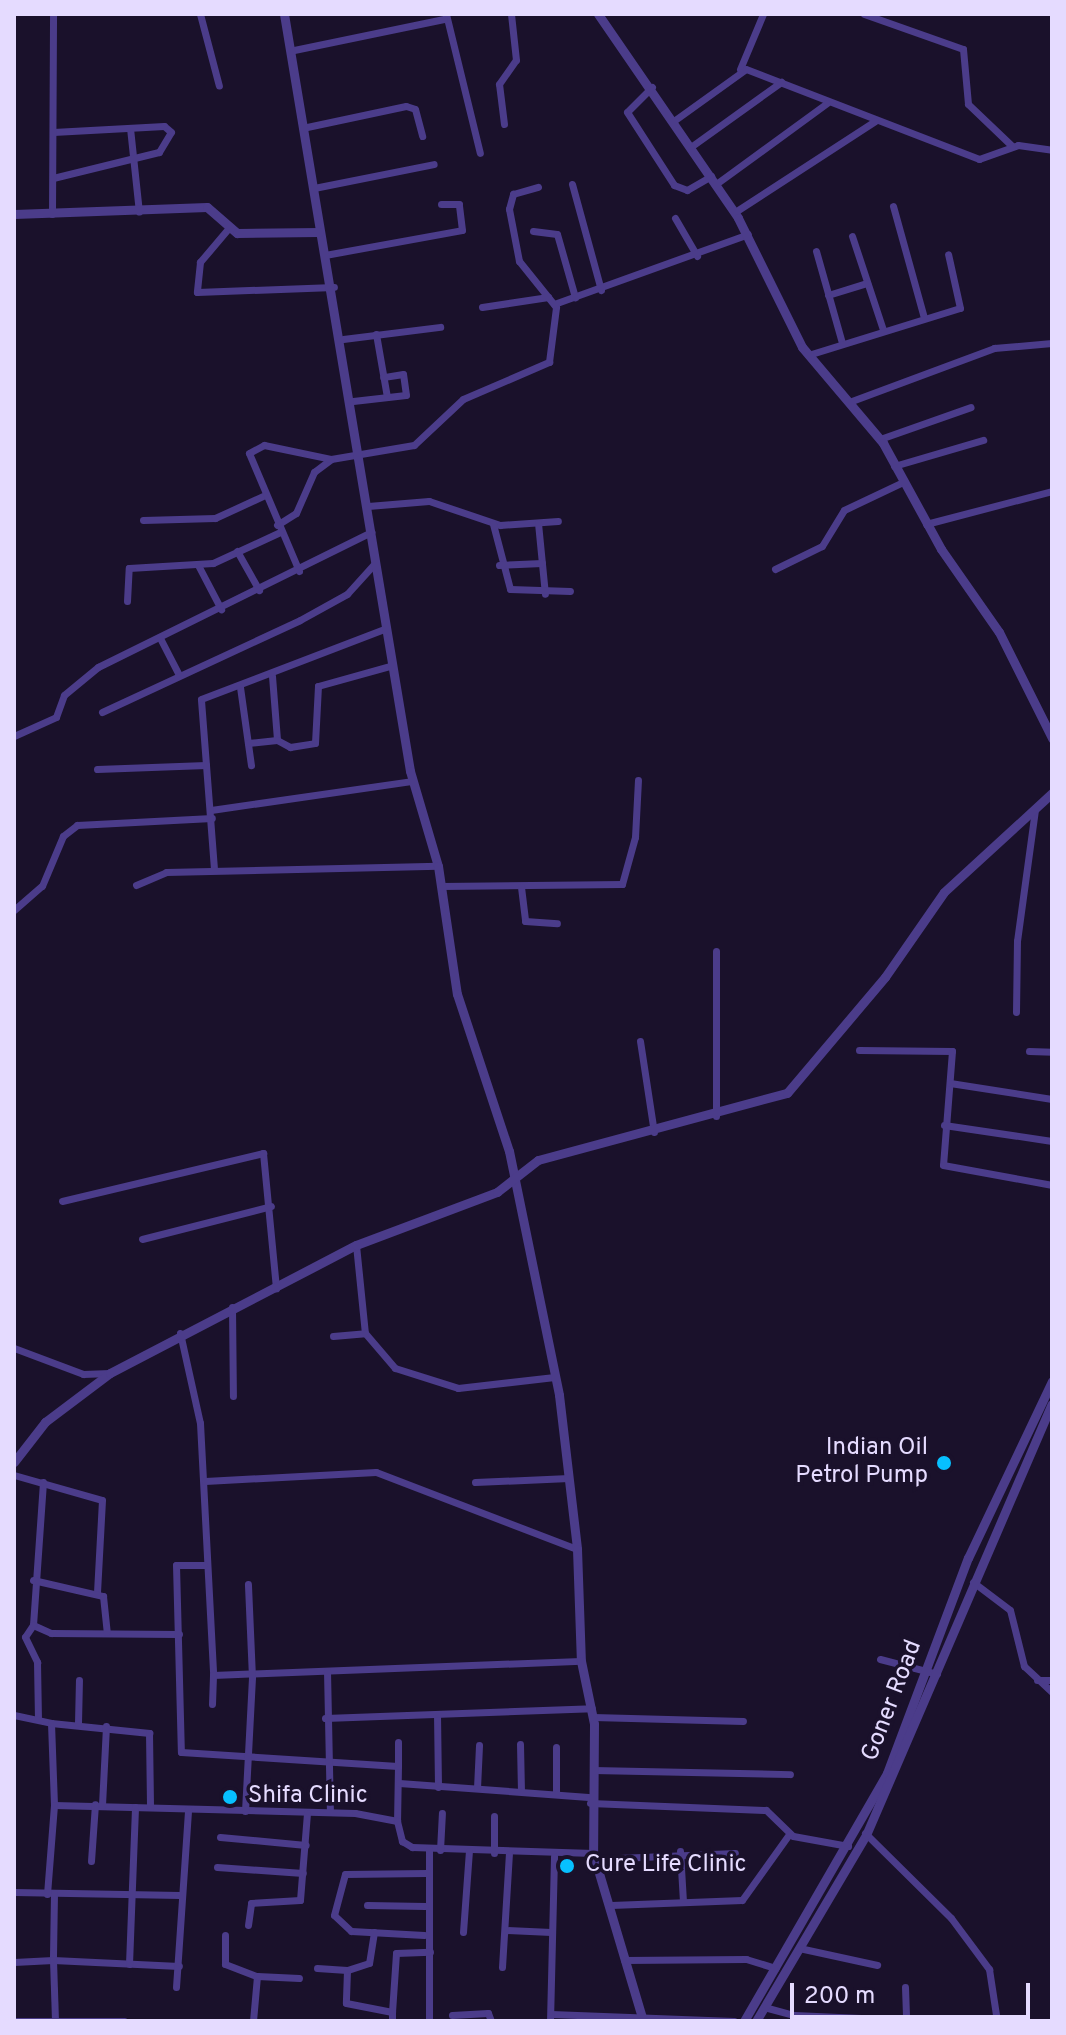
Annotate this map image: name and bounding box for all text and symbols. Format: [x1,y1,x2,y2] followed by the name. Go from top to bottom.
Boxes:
[795,1435,928,1491] place label: Indian Oil Petrol Pump
[935,1454,953,1472] marker: Indian Oil Petrol Pump
[857,1636,929,1766] street label: Goner Road
[248,1783,368,1811] place label: Shifa Clinic
[219,1786,241,1808] marker: Shifa Clinic
[585,1852,746,1880] place label: Cure Life Clinic
[556,1855,578,1877] marker: Cure Life Clinic
[794,1967,1034,2017] scale bar
[804,1982,875,2012] text: 200 m

